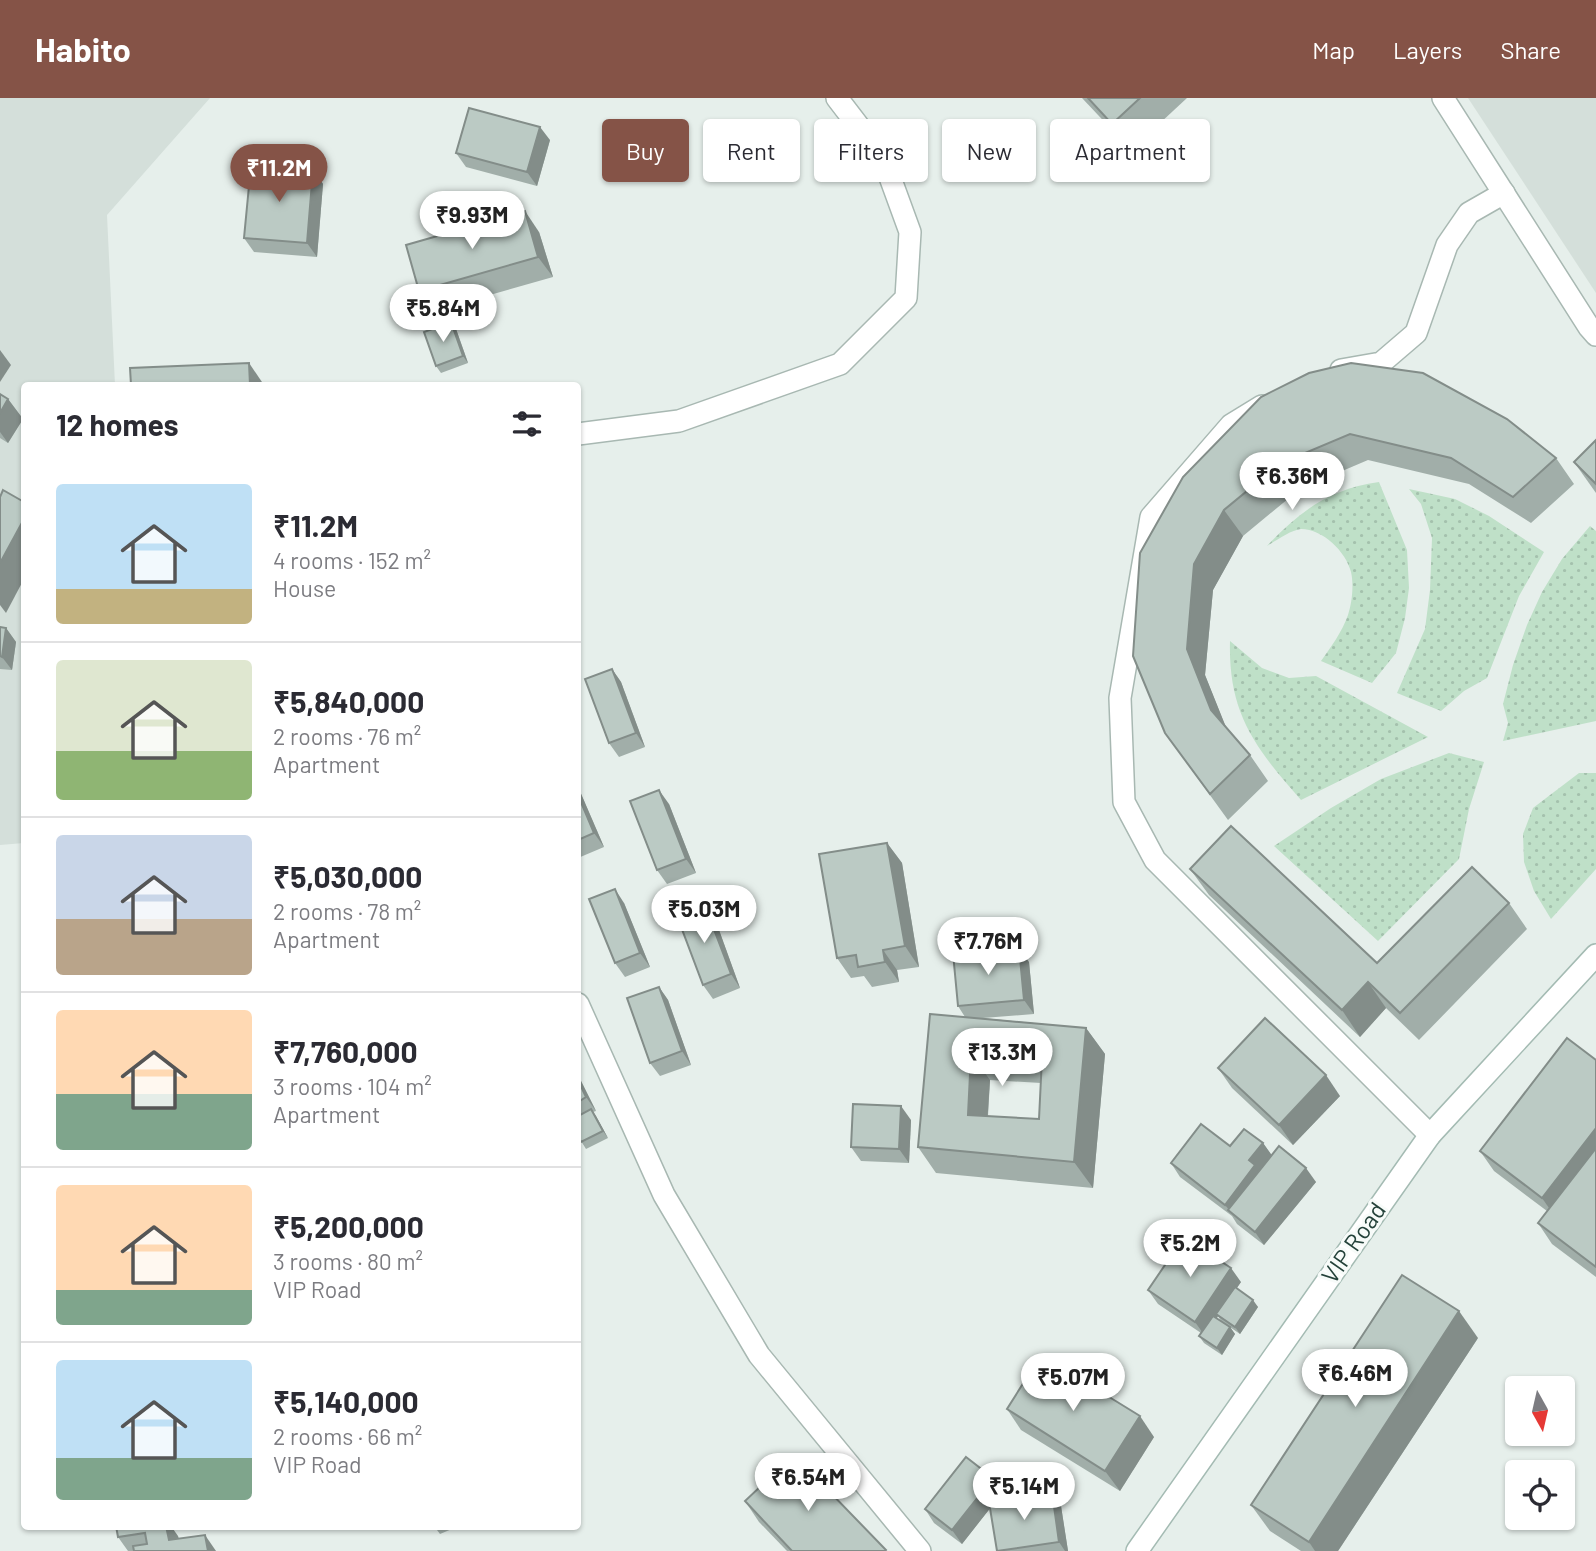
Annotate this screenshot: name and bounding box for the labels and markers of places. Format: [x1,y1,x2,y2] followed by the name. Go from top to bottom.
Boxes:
[222,144,336,204] pin: ₹11.2M
[415,192,529,251] pin: ₹9.93M
[386,285,500,344] pin: ₹5.84M
[1235,452,1349,512] pin: ₹6.36M
[647,886,761,945] pin: ₹5.03M
[931,918,1045,977] pin: ₹7.76M
[945,1028,1059,1088] pin: ₹13.3M
[1141,1220,1239,1279] pin: ₹5.2M
[1298,1350,1412,1409] pin: ₹6.46M
[1016,1354,1130,1413] pin: ₹5.07M
[751,1454,865,1513] pin: ₹6.54M
[967,1462,1081,1522] pin: ₹5.14M

